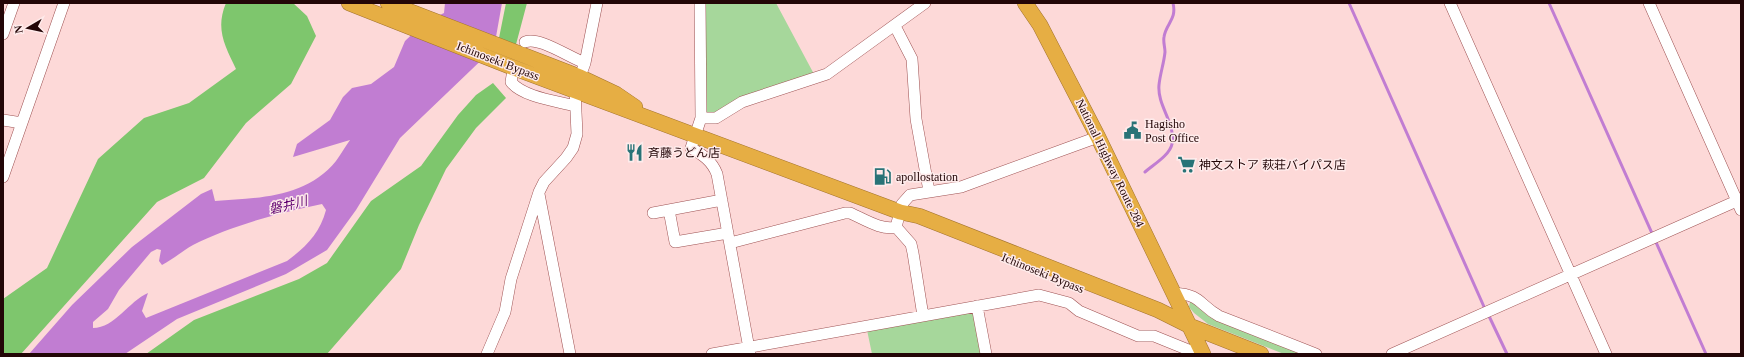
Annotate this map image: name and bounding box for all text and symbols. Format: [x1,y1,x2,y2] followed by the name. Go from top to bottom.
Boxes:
[8,8,48,48] north arrow
[12,25,25,34] text: N
[455,39,542,83] street label: Ichinoseki Bypass
[1073,97,1147,229] street label: National Highway Route 284
[1145,117,1199,145] place label: Hagisho Post Office
[1122,121,1142,141] public building icon: Hagisho Post Office
[625,143,645,163] restaurant icon: 斉藤うどん店
[648,146,720,160] place label: 斉藤うどん店
[1176,155,1196,175] supermarket icon: 神文ストア 萩荘バイパス店
[1199,158,1346,172] place label: 神文ストア 萩荘バイパス店
[873,167,893,187] fuel station icon: apollostation
[896,170,958,184] place label: apollostation
[267,193,311,217] water label: 磐井川
[1000,250,1087,296] street label: Ichinoseki Bypass

